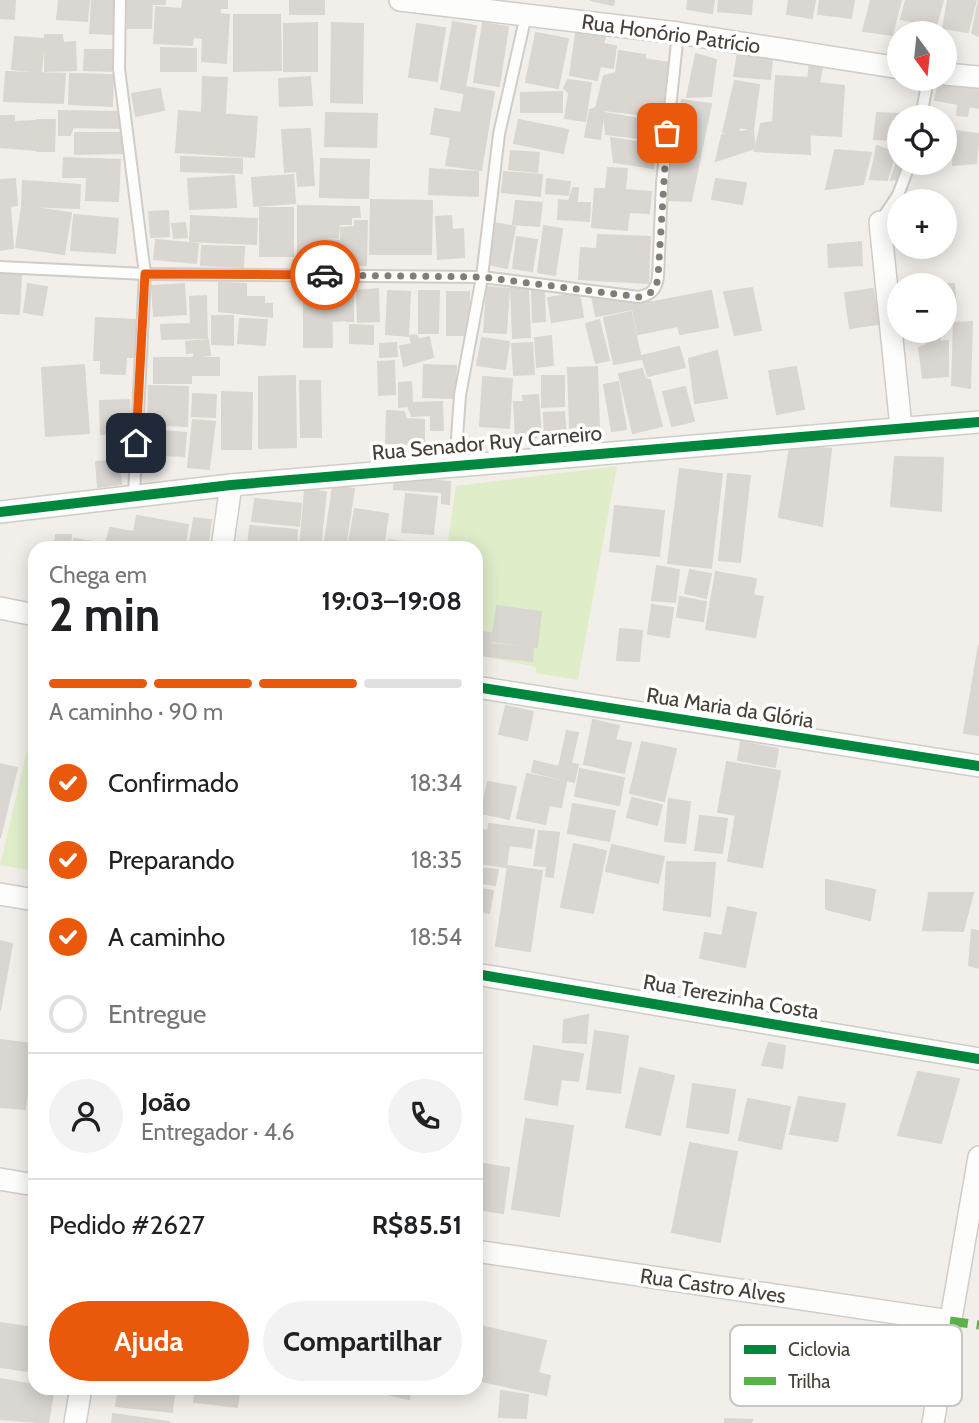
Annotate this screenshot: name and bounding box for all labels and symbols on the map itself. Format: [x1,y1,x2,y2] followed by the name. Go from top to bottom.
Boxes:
[580,9,762,58] street label: Rua Honório Patrício
[887,21,957,91] north arrow
[637,103,697,163] pin
[290,240,360,310] courier
[106,413,166,473] pin
[371,420,603,465] street label: Rua Senador Ruy Carneiro
[645,682,816,733] street label: Rua Maria da Glória
[641,969,821,1024] street label: Rua Terezinha Costa
[639,1263,788,1308] street label: Rua Castro Alves
[730,1325,962,1406] legend
[788,1338,850,1361] text: Ciclovia
[788,1370,830,1393] text: Trilha

